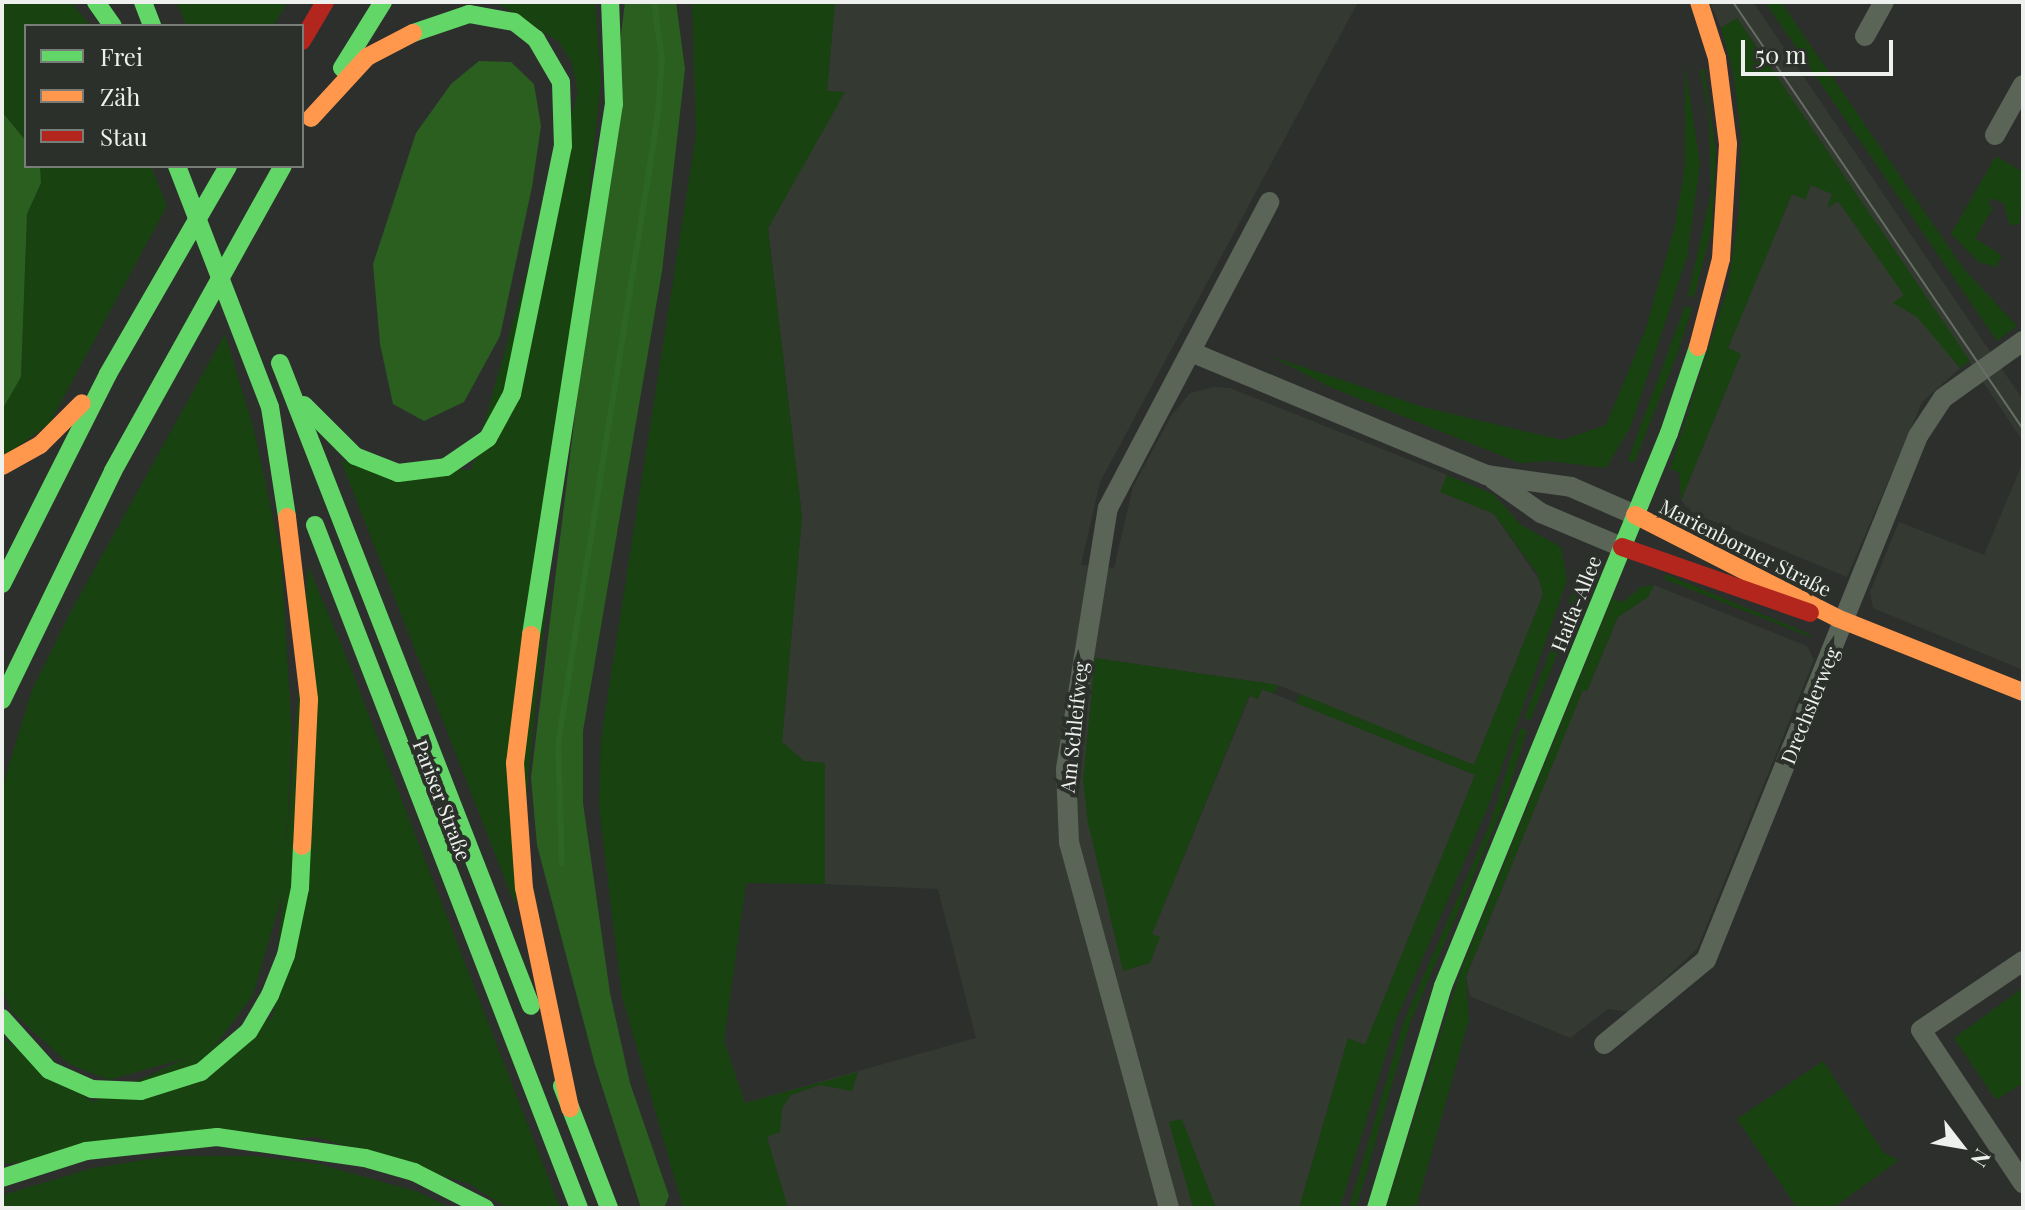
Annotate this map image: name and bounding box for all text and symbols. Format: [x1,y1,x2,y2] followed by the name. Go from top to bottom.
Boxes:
[24,24,304,168] legend
[1745,24,1897,74] scale bar
[1755,38,1807,70] text: 50 m
[100,40,143,72] text: Frei
[100,80,140,112] text: Zäh
[100,120,147,152] text: Stau
[1656,493,1836,601] street label: Marienborner Straße
[1545,552,1605,654] street label: Haifa-Allee
[1775,643,1843,767] street label: Drechslerweg
[1054,660,1092,794] street label: Am Schleifweg
[409,736,477,864] street label: Pariser Straße
[1921,1106,2001,1186] north arrow
[1965,1144,1999,1173] text: N

